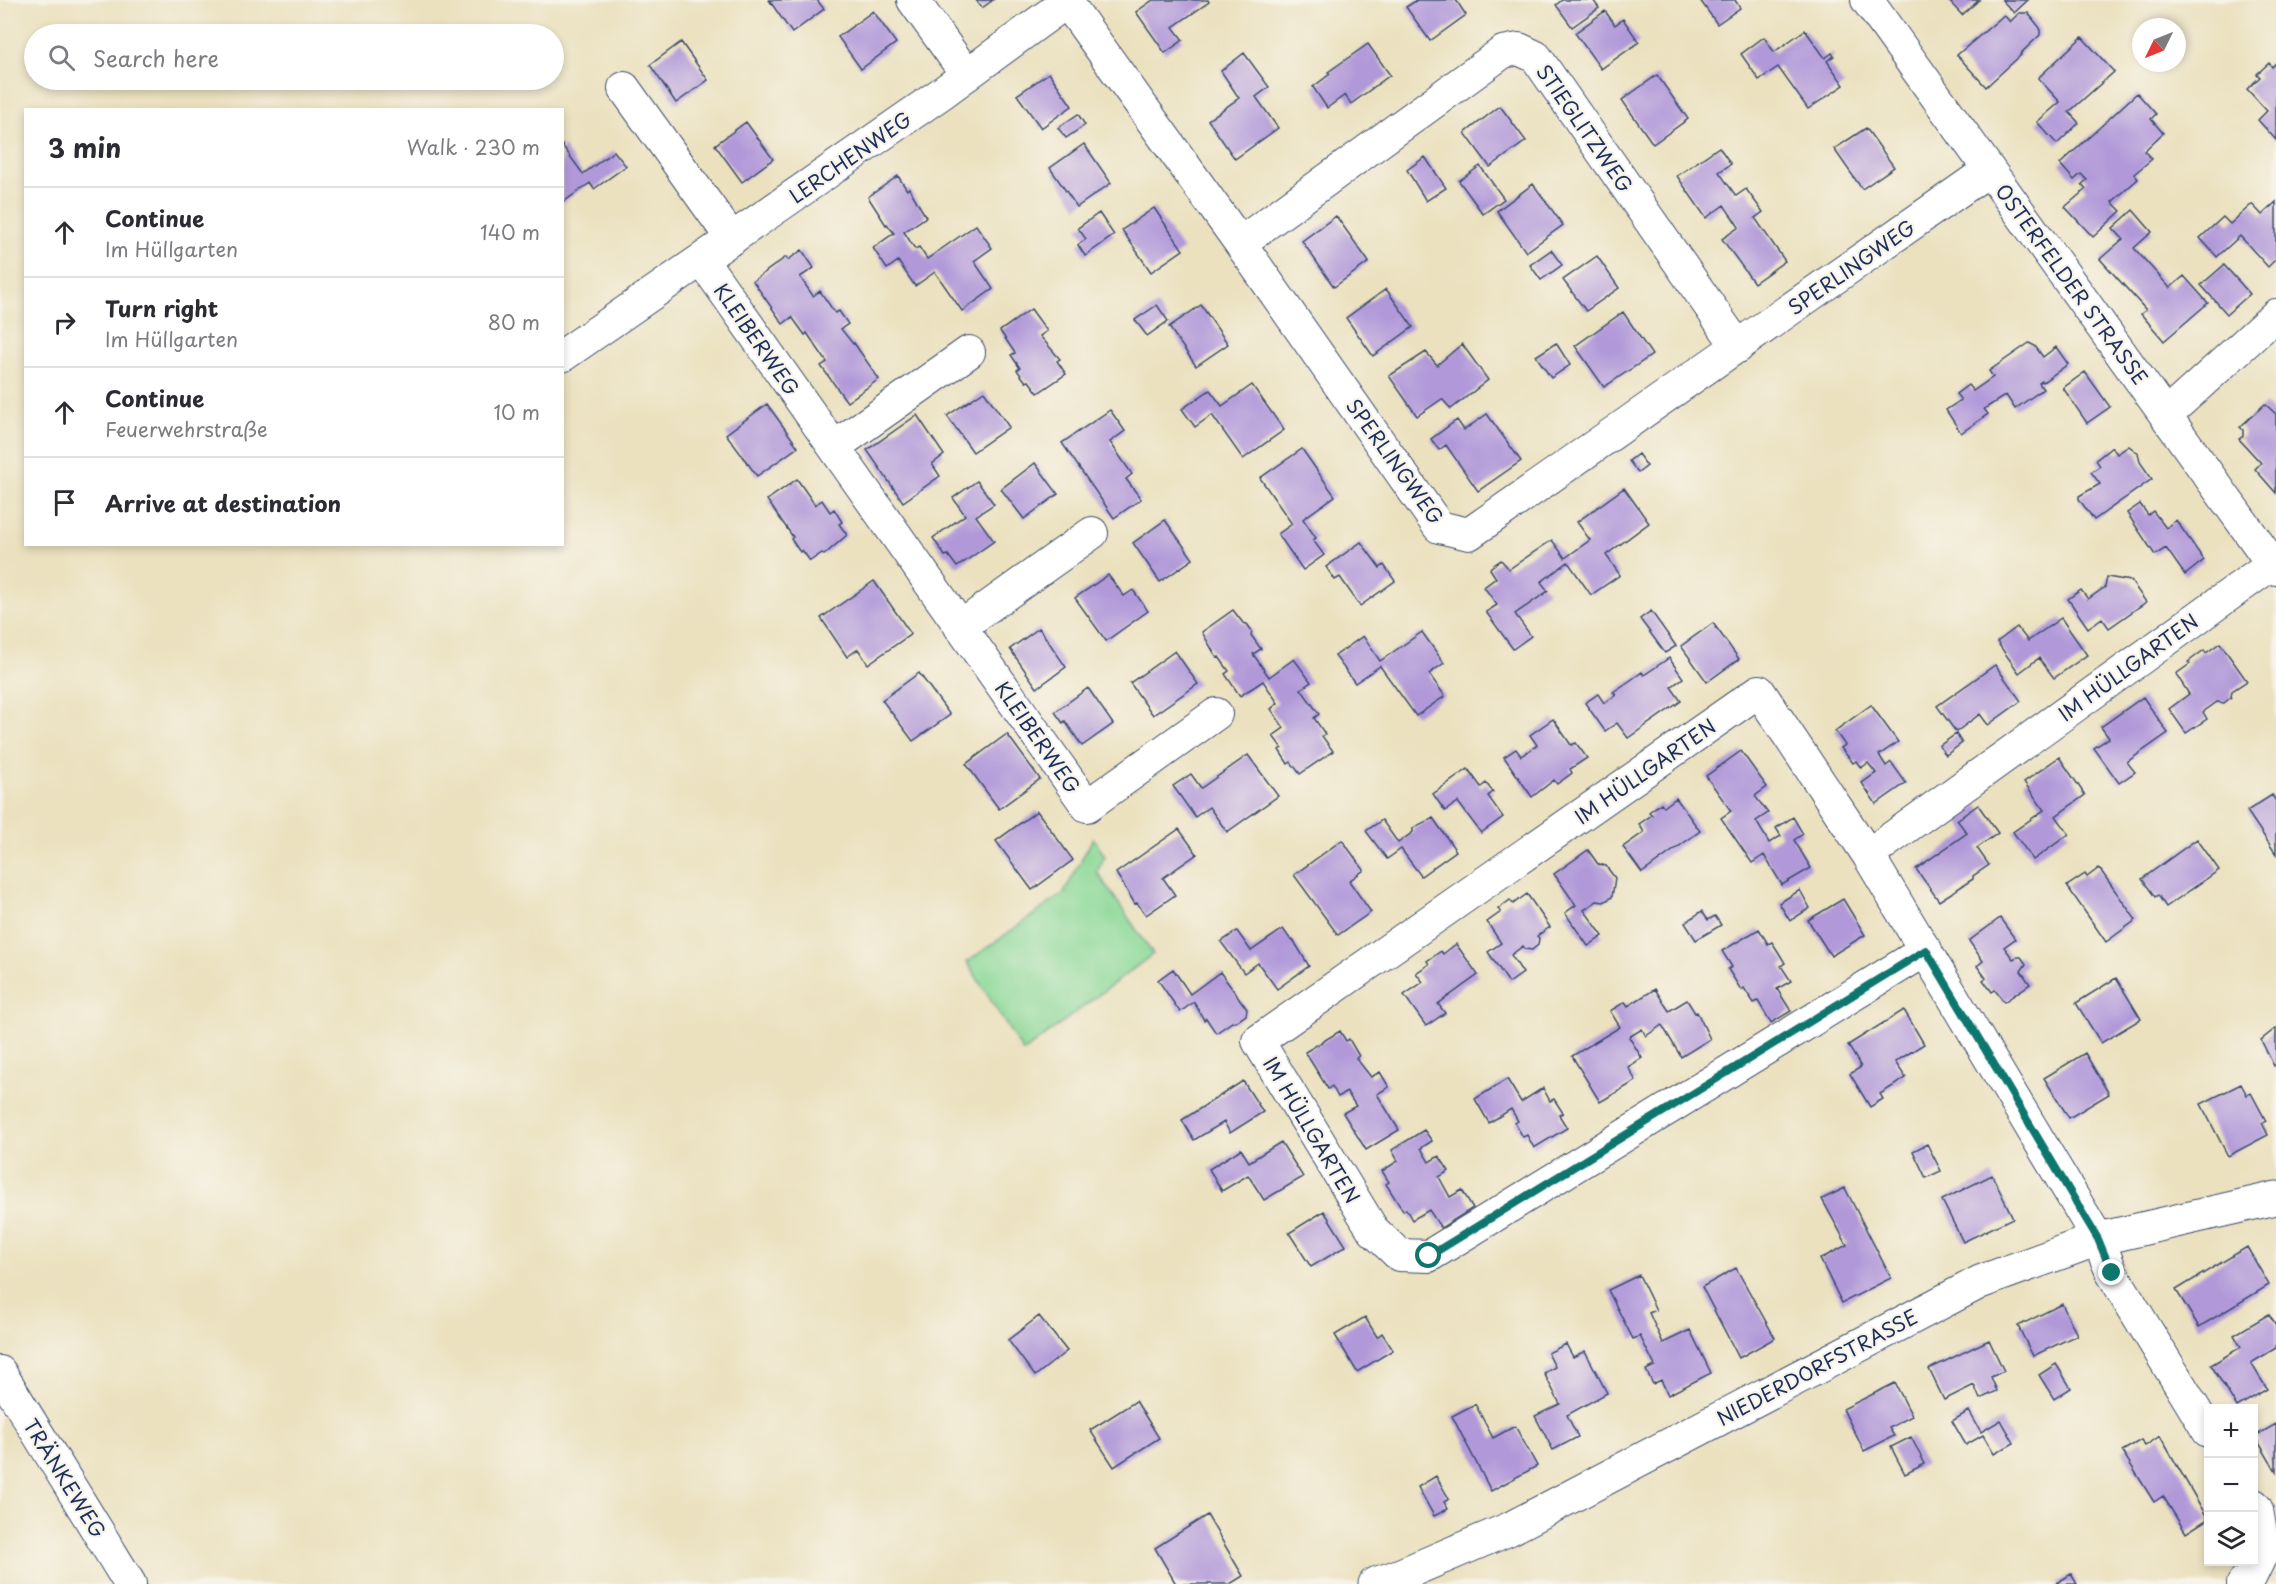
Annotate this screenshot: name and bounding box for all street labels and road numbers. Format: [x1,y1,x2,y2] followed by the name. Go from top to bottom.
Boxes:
[1530,58,1640,198] street label: STIEGLITZWEG
[783,104,917,210] street label: LERCHENWEG
[1989,177,2155,391] street label: OSTERFELDER STRASSE
[1781,212,1921,322] street label: SPERLINGWEG
[707,277,807,401] street label: KLEIBERWEG
[1339,392,1451,530] street label: SPERLINGWEG
[2052,606,2204,728] street label: IM HÜLLGARTEN
[988,675,1088,799] street label: KLEIBERWEG
[1568,711,1722,831] street label: IM HÜLLGARTEN
[1256,1051,1368,1209] street label: IM HÜLLGARTEN
[1711,1301,1923,1433] street label: NIEDERDORFSTRASSE
[16,1413,114,1543] street label: TRÄNKEWEG

